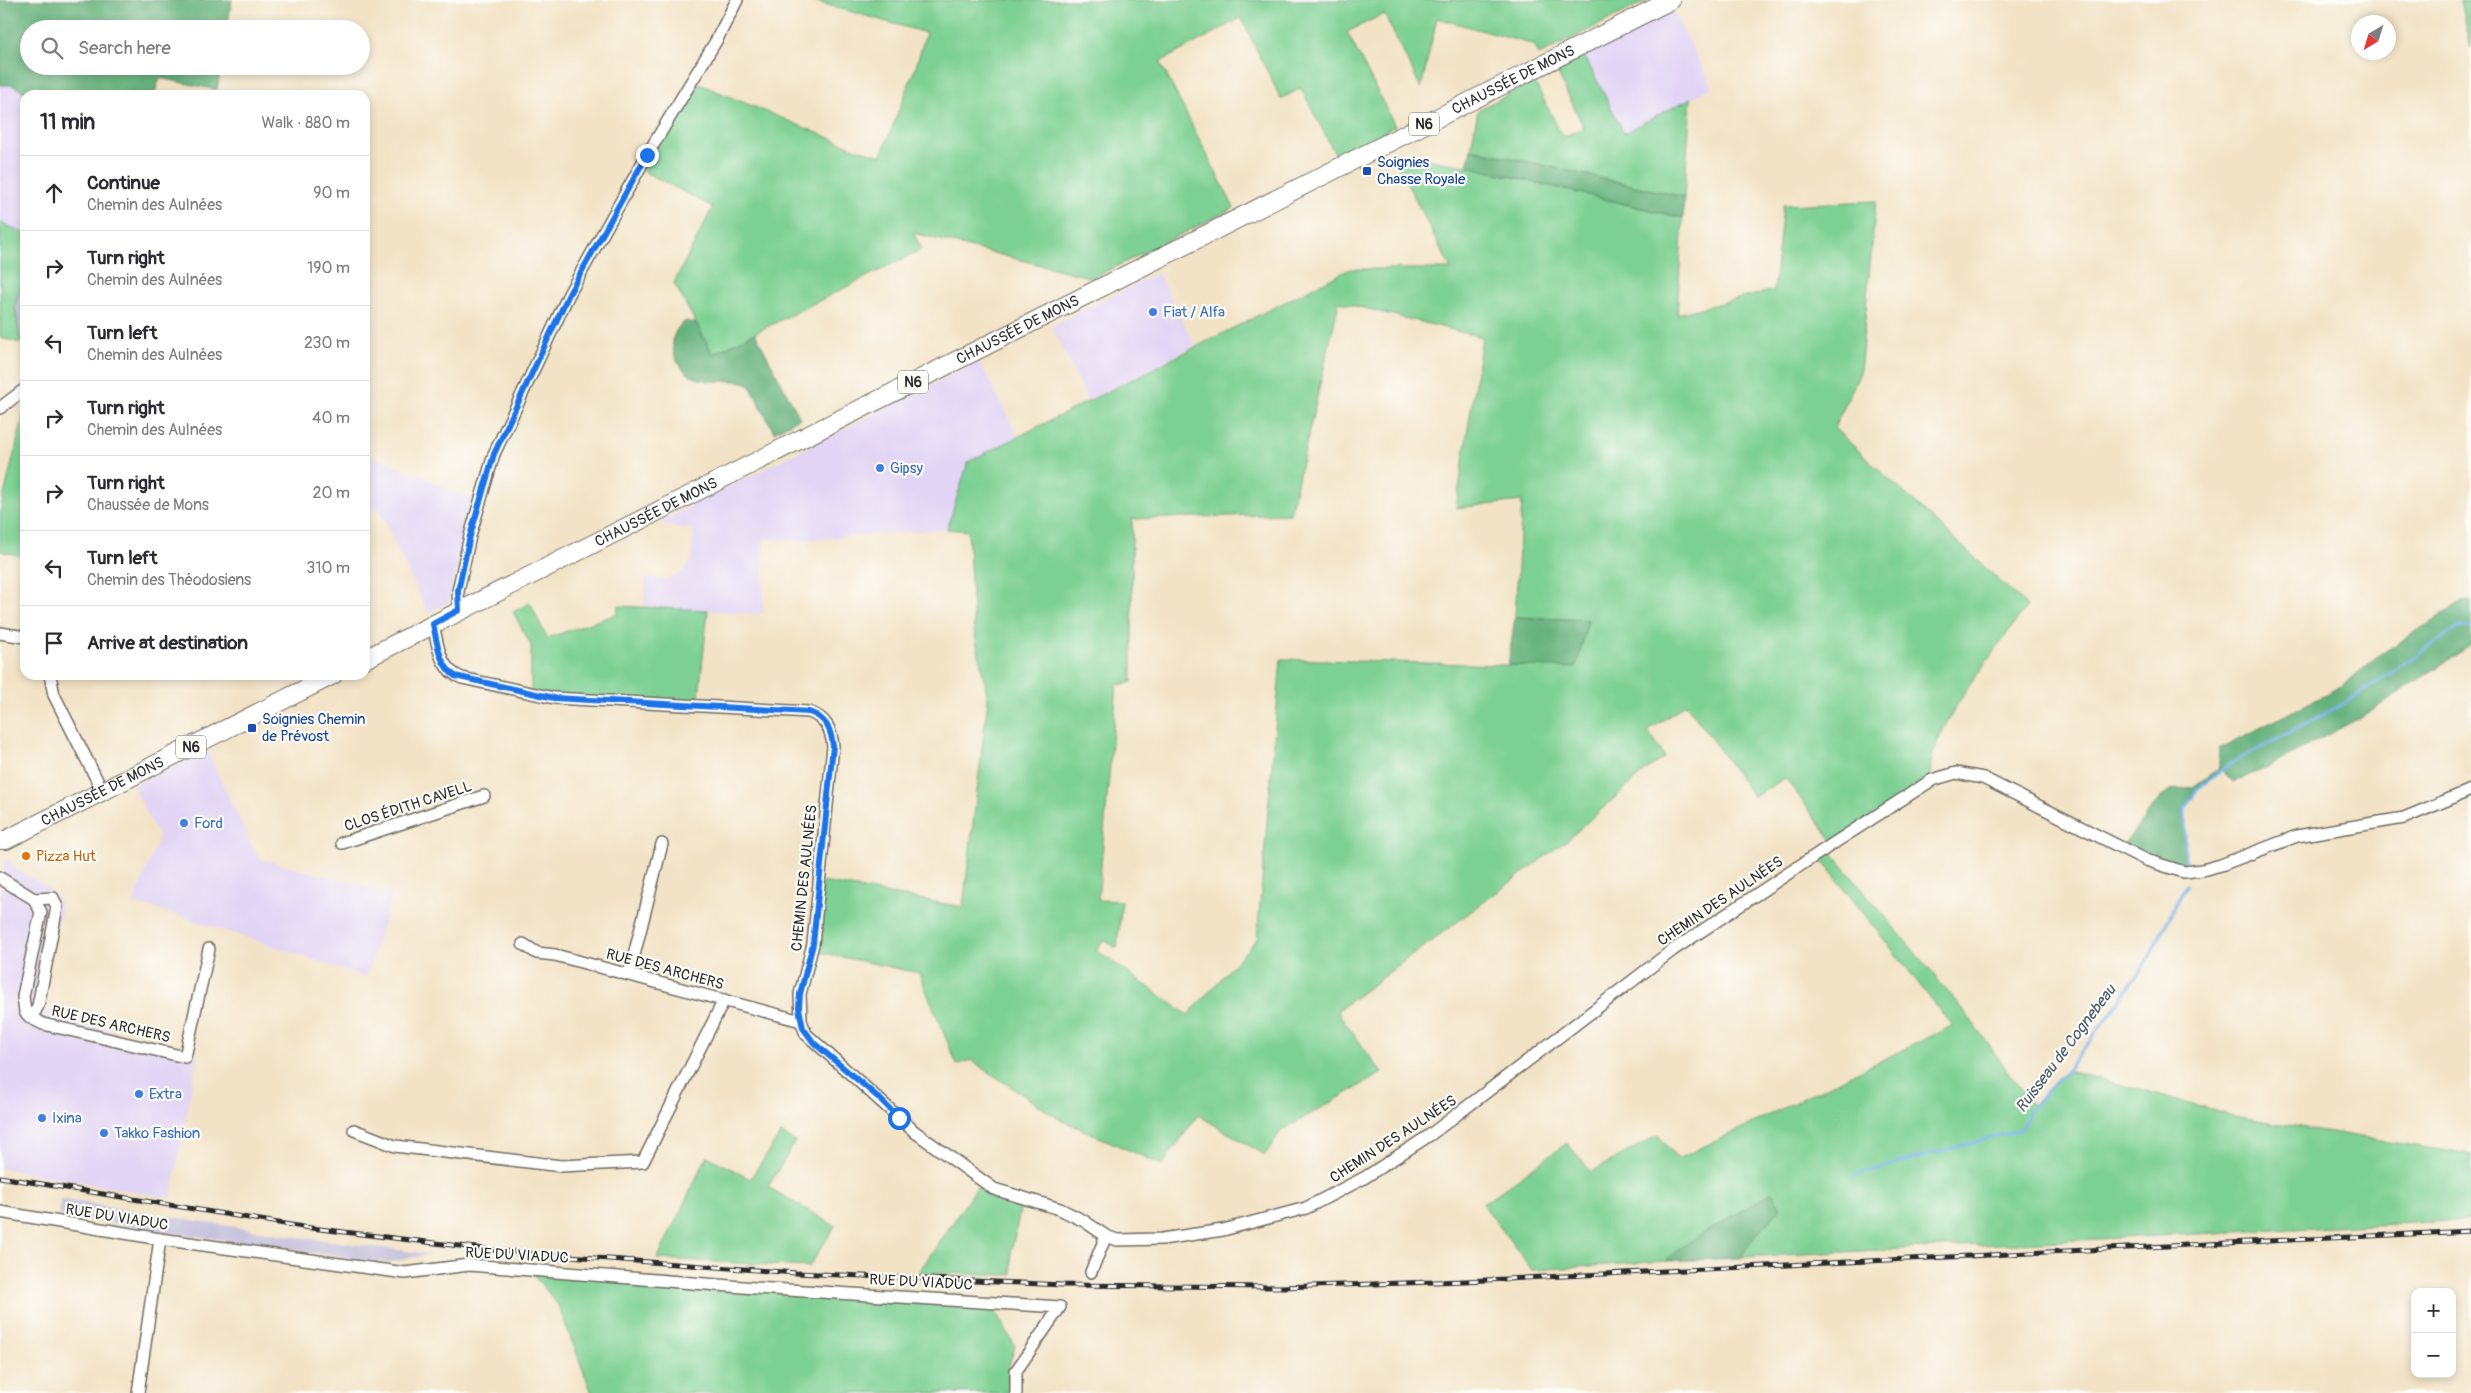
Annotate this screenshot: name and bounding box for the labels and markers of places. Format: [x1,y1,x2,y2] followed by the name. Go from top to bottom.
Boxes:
[1377,153,1466,189] place label: Soignies Chasse Royale
[1361,165,1373,177] marker: Soignies Chasse Royale
[1163,303,1225,322] place label: Fiat / Alfa
[1147,306,1159,318] marker: Fiat / Alfa
[890,459,923,478] place label: Gipsy
[874,462,886,474] marker: Gipsy
[262,710,365,746] place label: Soignies Chemin de Prévost
[246,722,258,734] marker: Soignies Chemin de Prévost
[194,814,223,833] place label: Ford
[178,817,190,829] marker: Ford
[36,847,97,866] place label: Pizza Hut
[20,850,32,862] marker: Pizza Hut
[149,1085,182,1104] place label: Extra
[133,1088,145,1100] marker: Extra
[52,1109,82,1128] place label: Ixina
[36,1112,48,1124] marker: Ixina
[114,1124,200,1143] place label: Takko Fashion
[98,1127,110,1139] marker: Takko Fashion

